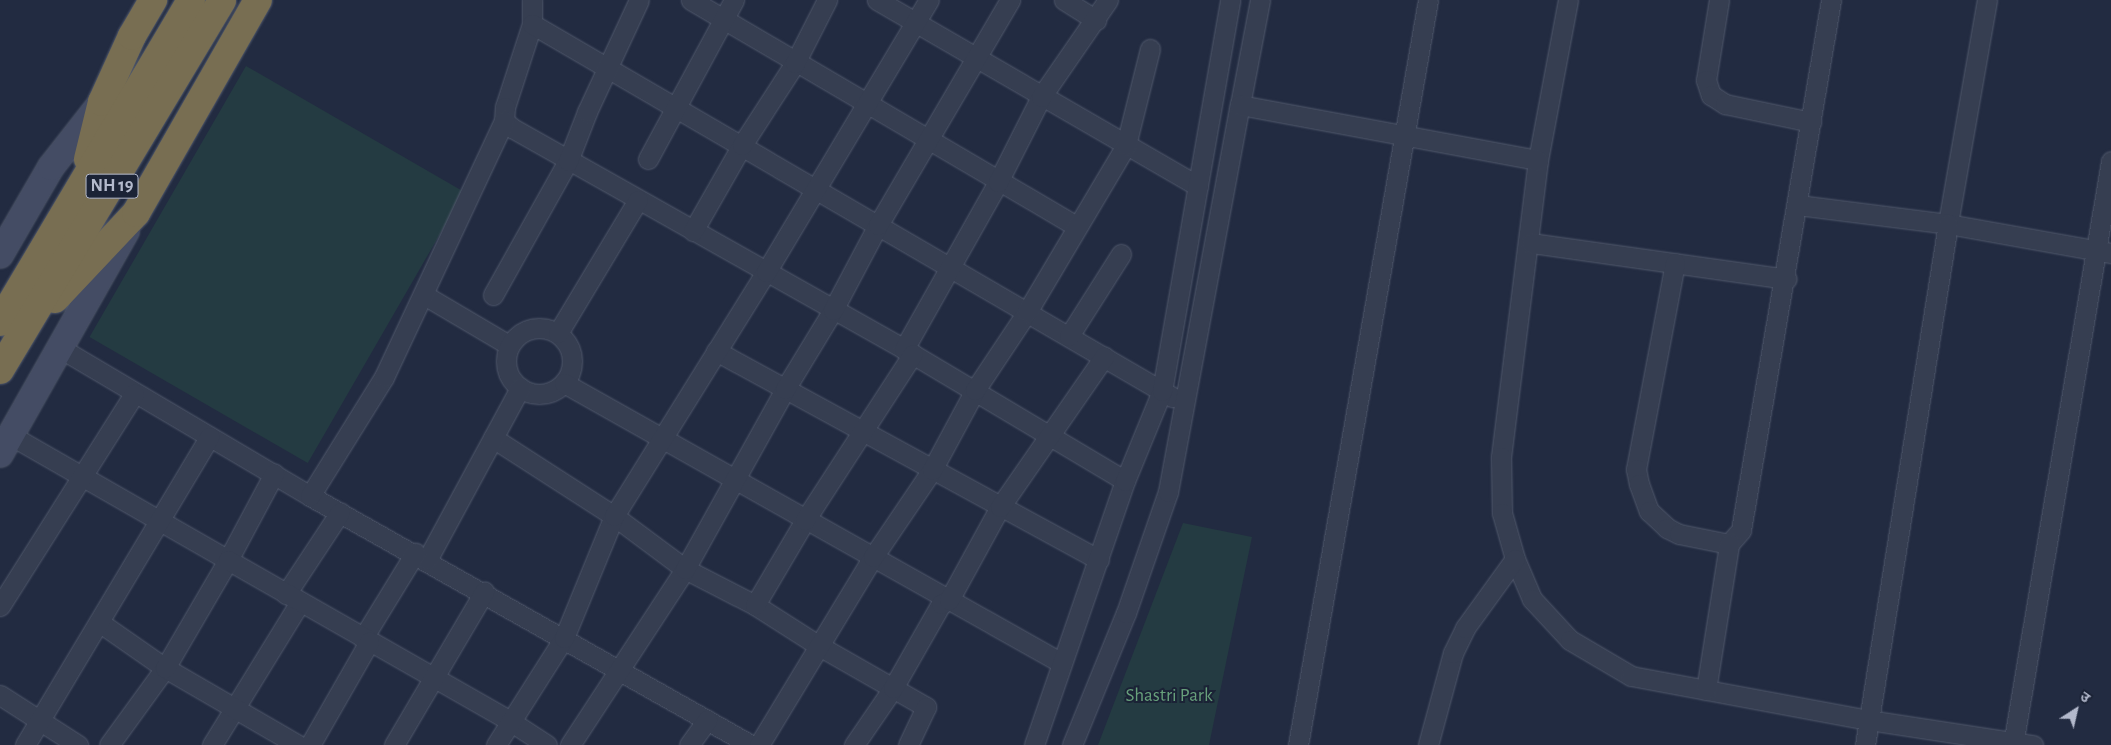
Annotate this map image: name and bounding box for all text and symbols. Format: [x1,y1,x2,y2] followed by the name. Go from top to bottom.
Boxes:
[84,170,140,202] road number: NH 19
[1125,685,1213,707] park label: Shastri Park
[2051,685,2101,735] north arrow
[2077,690,2092,706] text: उ

